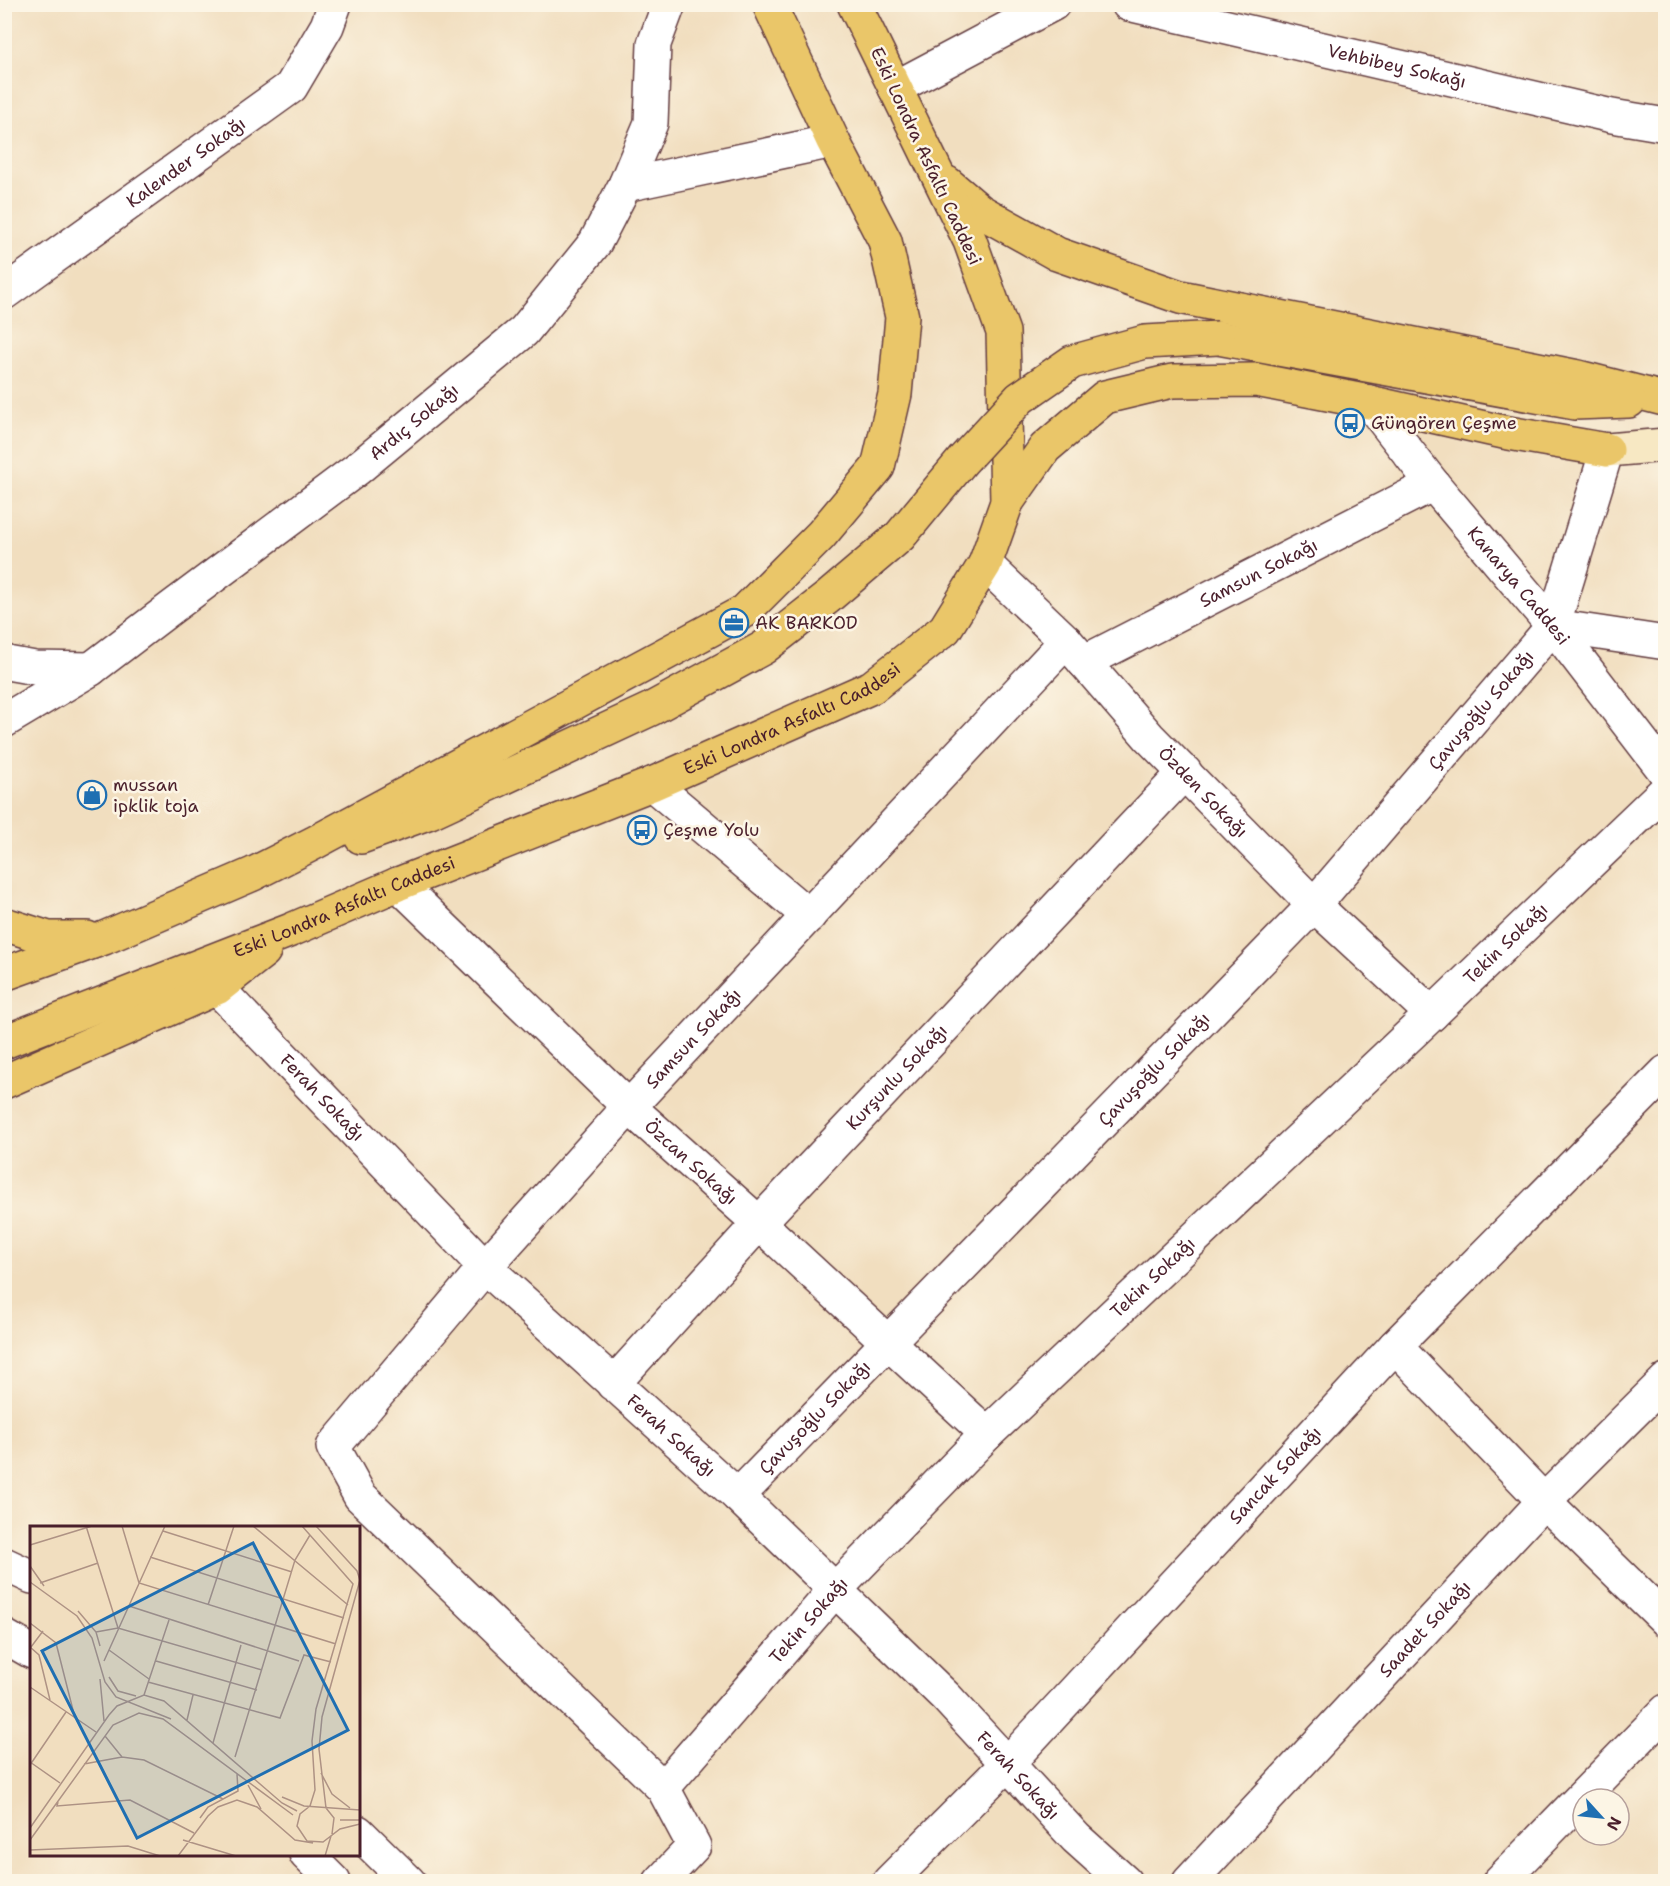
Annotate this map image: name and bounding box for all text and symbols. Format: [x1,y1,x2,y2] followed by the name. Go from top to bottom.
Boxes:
[1325,39,1469,94] street label: Vehbibey Sokağı
[865,43,987,269] street label: Eski Londra Asfaltı Caddesi
[121,111,251,213] street label: Kalender Sokağı
[364,378,464,466] street label: Ardıç Sokağı
[1334,407,1366,439] bus stop icon: Güngören Çeşme
[1371,411,1517,435] place label: Güngören Çeşme
[1462,521,1575,650] street label: Kanarya Caddesi
[1195,533,1322,613] street label: Samsun Sokağı
[718,607,750,639] office icon: AK BARKOD
[755,611,858,635] place label: AK BARKOD
[1423,645,1539,775] street label: Çavuşoğlu Sokağı
[680,657,905,781] street label: Eski Londra Asfaltı Caddesi
[1153,741,1253,843] street label: Özden Sokağı
[113,773,199,818] place label: mussan ipklik toja
[76,779,108,811] shop icon: mussan ipklik toja
[626,814,658,846] bus stop icon: Çeşme Yolu
[663,818,759,842] place label: Çeşme Yolu
[230,851,459,963] street label: Eski Londra Asfaltı Caddesi
[1458,897,1553,990] street label: Tekin Sokağı
[640,983,746,1094] street label: Samsun Sokağı
[1093,1007,1215,1131] street label: Çavuşoğlu Sokağı
[841,1019,953,1135] street label: Kurşunlu Sokağı
[275,1049,370,1146] street label: Ferah Sokağı
[639,1114,743,1210] street label: Özcan Sokağı
[1105,1232,1200,1323] street label: Tekin Sokağı
[754,1355,876,1480] street label: Çavuşoğlu Sokağı
[622,1389,721,1482] street label: Ferah Sokağı
[1224,1421,1327,1529] street label: Sancak Sokağı
[30,1526,360,1856] inset map
[764,1572,853,1669] street label: Tekin Sokağı
[1374,1575,1476,1683] street label: Saadet Sokağı
[971,1726,1065,1825] street label: Ferah Sokağı
[1571,1787,1631,1847] north arrow
[1602,1813,1626,1834] text: N

